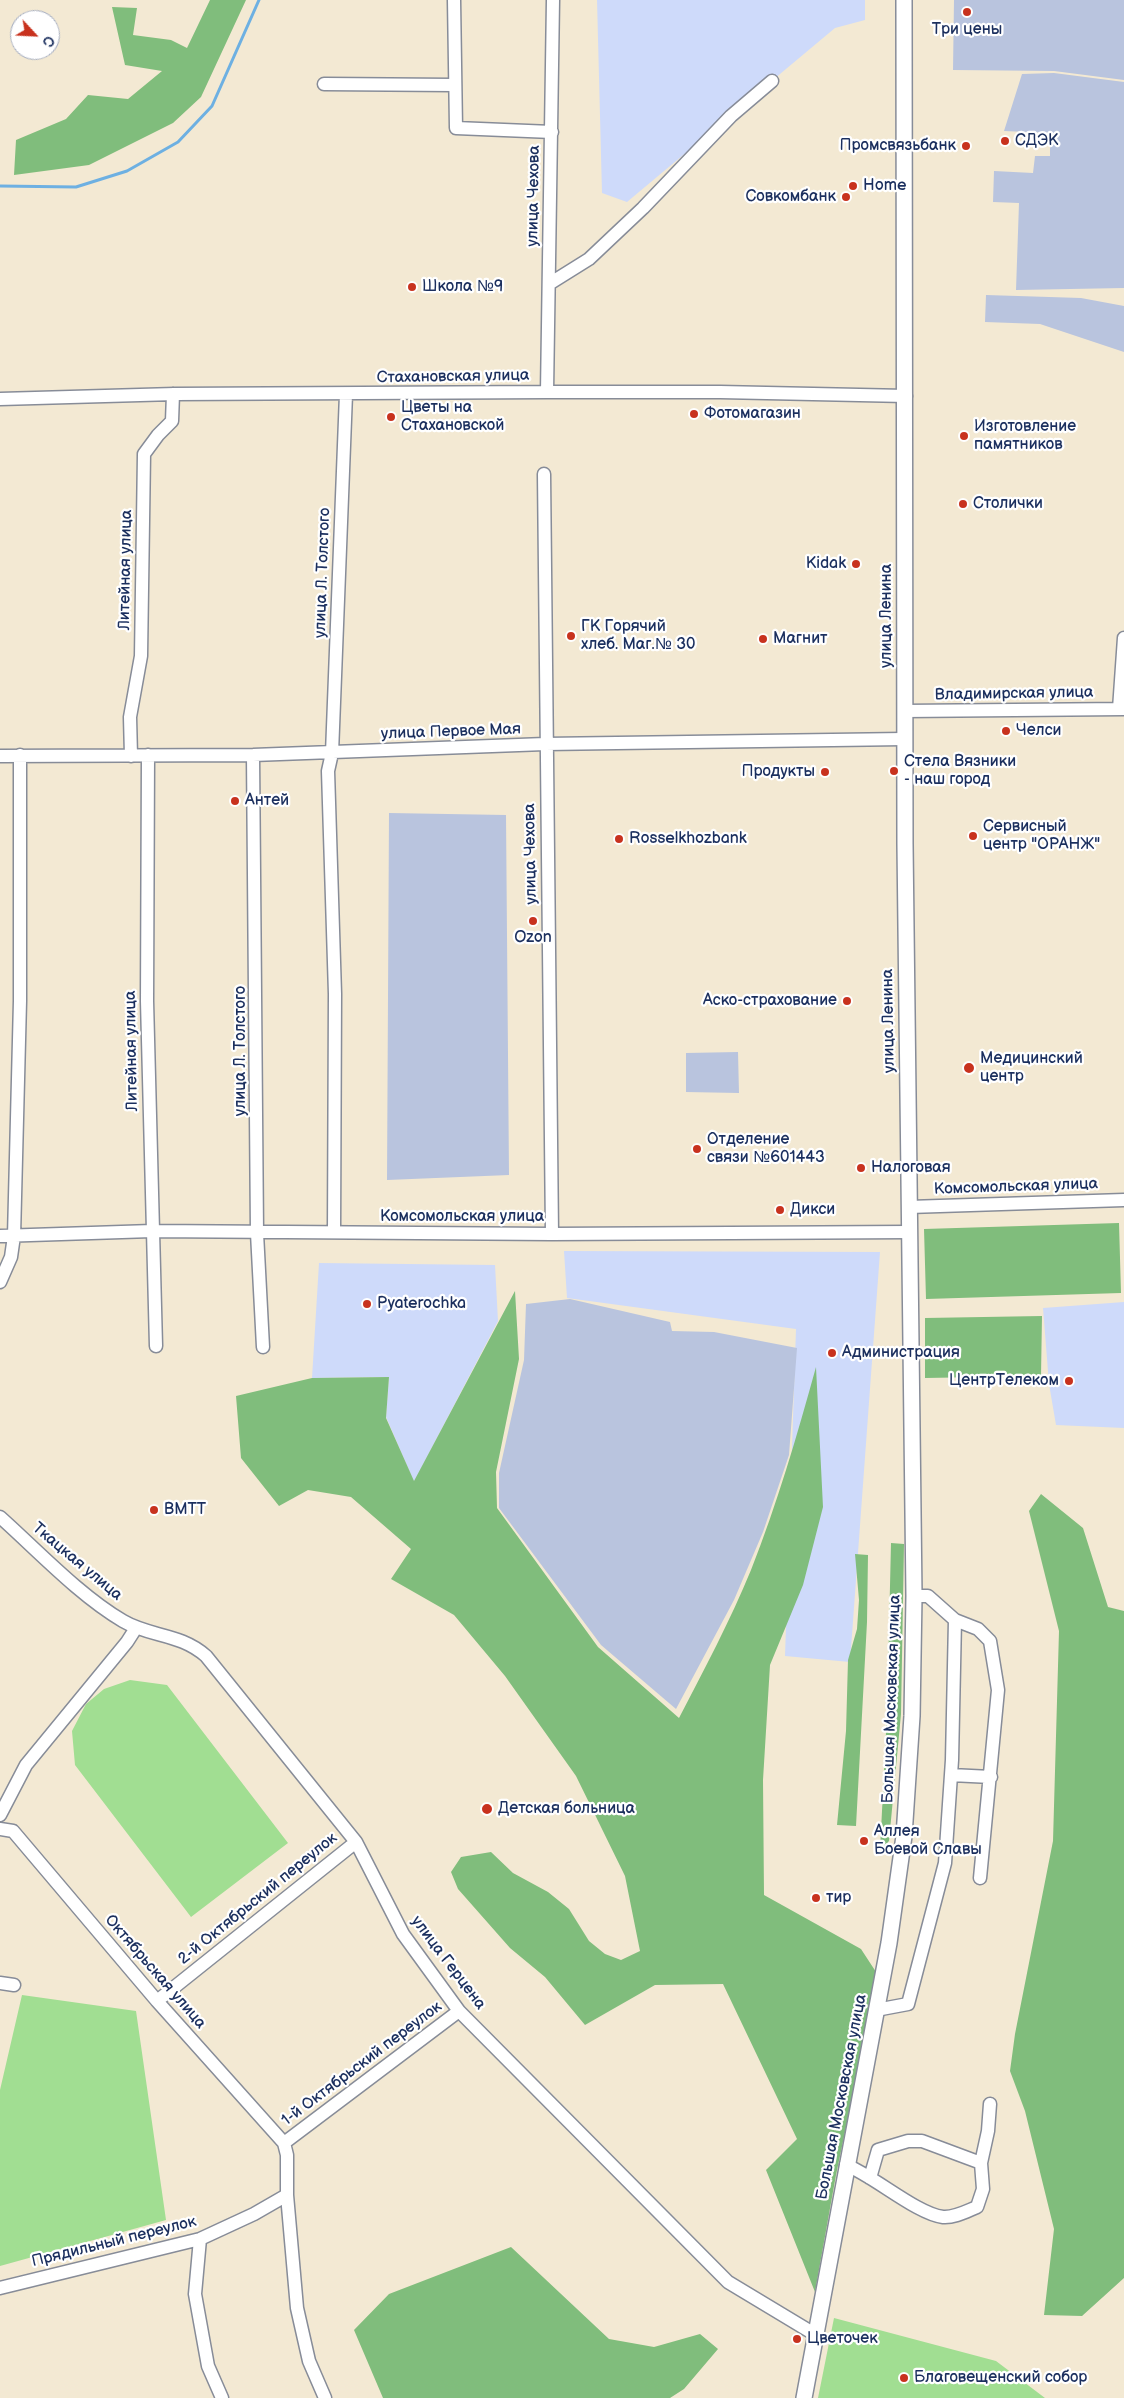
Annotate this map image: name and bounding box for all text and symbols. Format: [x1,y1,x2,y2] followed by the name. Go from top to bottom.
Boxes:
[961,6,973,18] marker: Три цены
[10,10,60,60] north arrow
[932,20,1002,40] place label: Три цены
[38,33,58,49] text: С
[1015,131,1058,151] place label: СДЭК
[999,135,1011,147] marker: СДЭК
[840,136,956,156] place label: Промсвязьбанк
[960,140,972,152] marker: Промсвязьбанк
[524,145,544,247] street label: улица Чехова
[863,176,907,196] place label: Home
[847,180,859,192] marker: Home
[746,187,836,207] place label: Совкомбанк
[840,191,852,203] marker: Совкомбанк
[422,277,503,297] place label: Школа №9
[406,281,418,293] marker: Школа №9
[376,366,530,388] street label: Стахановская улица
[401,398,504,436] place label: Цветы на Стахановской
[704,404,801,424] place label: Фотомагазин
[688,408,700,420] marker: Фотомагазин
[385,411,397,423] marker: Цветы на Стахановской
[974,417,1076,455] place label: Изготовление памятников
[958,430,970,442] marker: Изготовление памятников
[973,494,1043,514] place label: Столички
[957,498,969,510] marker: Столички
[311,508,335,638] street label: улица Л. Толстого
[115,510,137,630] street label: Литейная улица
[806,554,846,574] place label: Kidak
[850,558,862,570] marker: Kidak
[877,564,897,668] street label: улица Ленина
[581,617,695,655] place label: ГК Горячий хлеб. Маг.№ 30
[773,629,828,649] place label: Магнит
[565,630,577,642] marker: ГК Горячий хлеб. Маг.№ 30
[757,633,769,645] marker: Магнит
[934,683,1094,705] street label: Владимирская улица
[381,720,521,744] street label: улица Первое Мая
[1016,721,1061,741] place label: Челси
[1000,725,1012,737] marker: Челси
[904,752,1016,790] place label: Стела Вязники - наш город
[742,762,815,782] place label: Продукты
[888,765,900,777] marker: Стела Вязники - наш город
[819,766,831,778] marker: Продукты
[245,791,289,811] place label: Антей
[229,795,241,807] marker: Антей
[521,803,541,905] street label: улица Чехова
[983,817,1100,855] place label: Сервисный центр "ОРАНЖ"
[629,829,747,849] place label: Rosselkhozbank
[967,830,979,842] marker: Сервисный центр "ОРАНЖ"
[613,833,625,845] marker: Rosselkhozbank
[527,915,539,927] marker: Ozon
[514,928,552,948] place label: Ozon
[878,969,900,1073] street label: улица Ленина
[231,986,251,1116] street label: улица Л. Толстого
[121,991,143,1111] street label: Литейная улица
[703,991,837,1011] place label: Аско-страхование
[841,995,853,1007] marker: Аско-страхование
[980,1049,1083,1087] place label: Медицинский центр
[962,1061,976,1075] marker: Медицинский центр
[707,1130,825,1168] place label: Отделение связи №601443
[691,1143,703,1155] marker: Отделение связи №601443
[871,1158,951,1178] place label: Налоговая
[855,1162,867,1174] marker: Налоговая
[934,1175,1098,1199] street label: Комсомольская улица
[790,1200,835,1220] place label: Дикси
[774,1204,786,1216] marker: Дикси
[380,1207,544,1227] street label: Комсомольская улица
[377,1294,466,1314] place label: Pyaterochka
[361,1298,373,1310] marker: Pyaterochka
[842,1343,960,1363] place label: Администрация
[826,1347,838,1359] marker: Администрация
[949,1371,1059,1391] place label: ЦентрТелеком
[1063,1375,1075,1387] marker: ЦентрТелеком
[164,1500,206,1520] place label: ВМТТ
[148,1504,160,1516] marker: ВМТТ
[28,1519,126,1605] street label: Ткацкая улица
[879,1594,905,1804] street label: Большая Московская улица
[498,1799,635,1819] place label: Детская больница
[480,1802,494,1816] marker: Детская больница
[874,1822,982,1860] place label: Аллея Боевой Славы
[175,1829,341,1969] street label: 2-й Октябрьский переулок
[858,1835,870,1847] marker: Аллея Боевой Славы
[826,1888,851,1908] place label: тир
[810,1892,822,1904] marker: тир
[100,1911,210,2033] street label: Октябрьская улица
[407,1912,489,2014] street label: улица Герцена
[813,1993,871,2201] street label: Большая Московская улица
[278,1997,446,2131] street label: 1-й Октябрьский переулок
[30,2212,198,2272] street label: Прядильный переулок
[807,2329,878,2349] place label: Цветочек
[791,2333,803,2345] marker: Цветочек
[914,2368,1087,2388] place label: Благовещенский собор
[898,2372,910,2384] marker: Благовещенский собор

